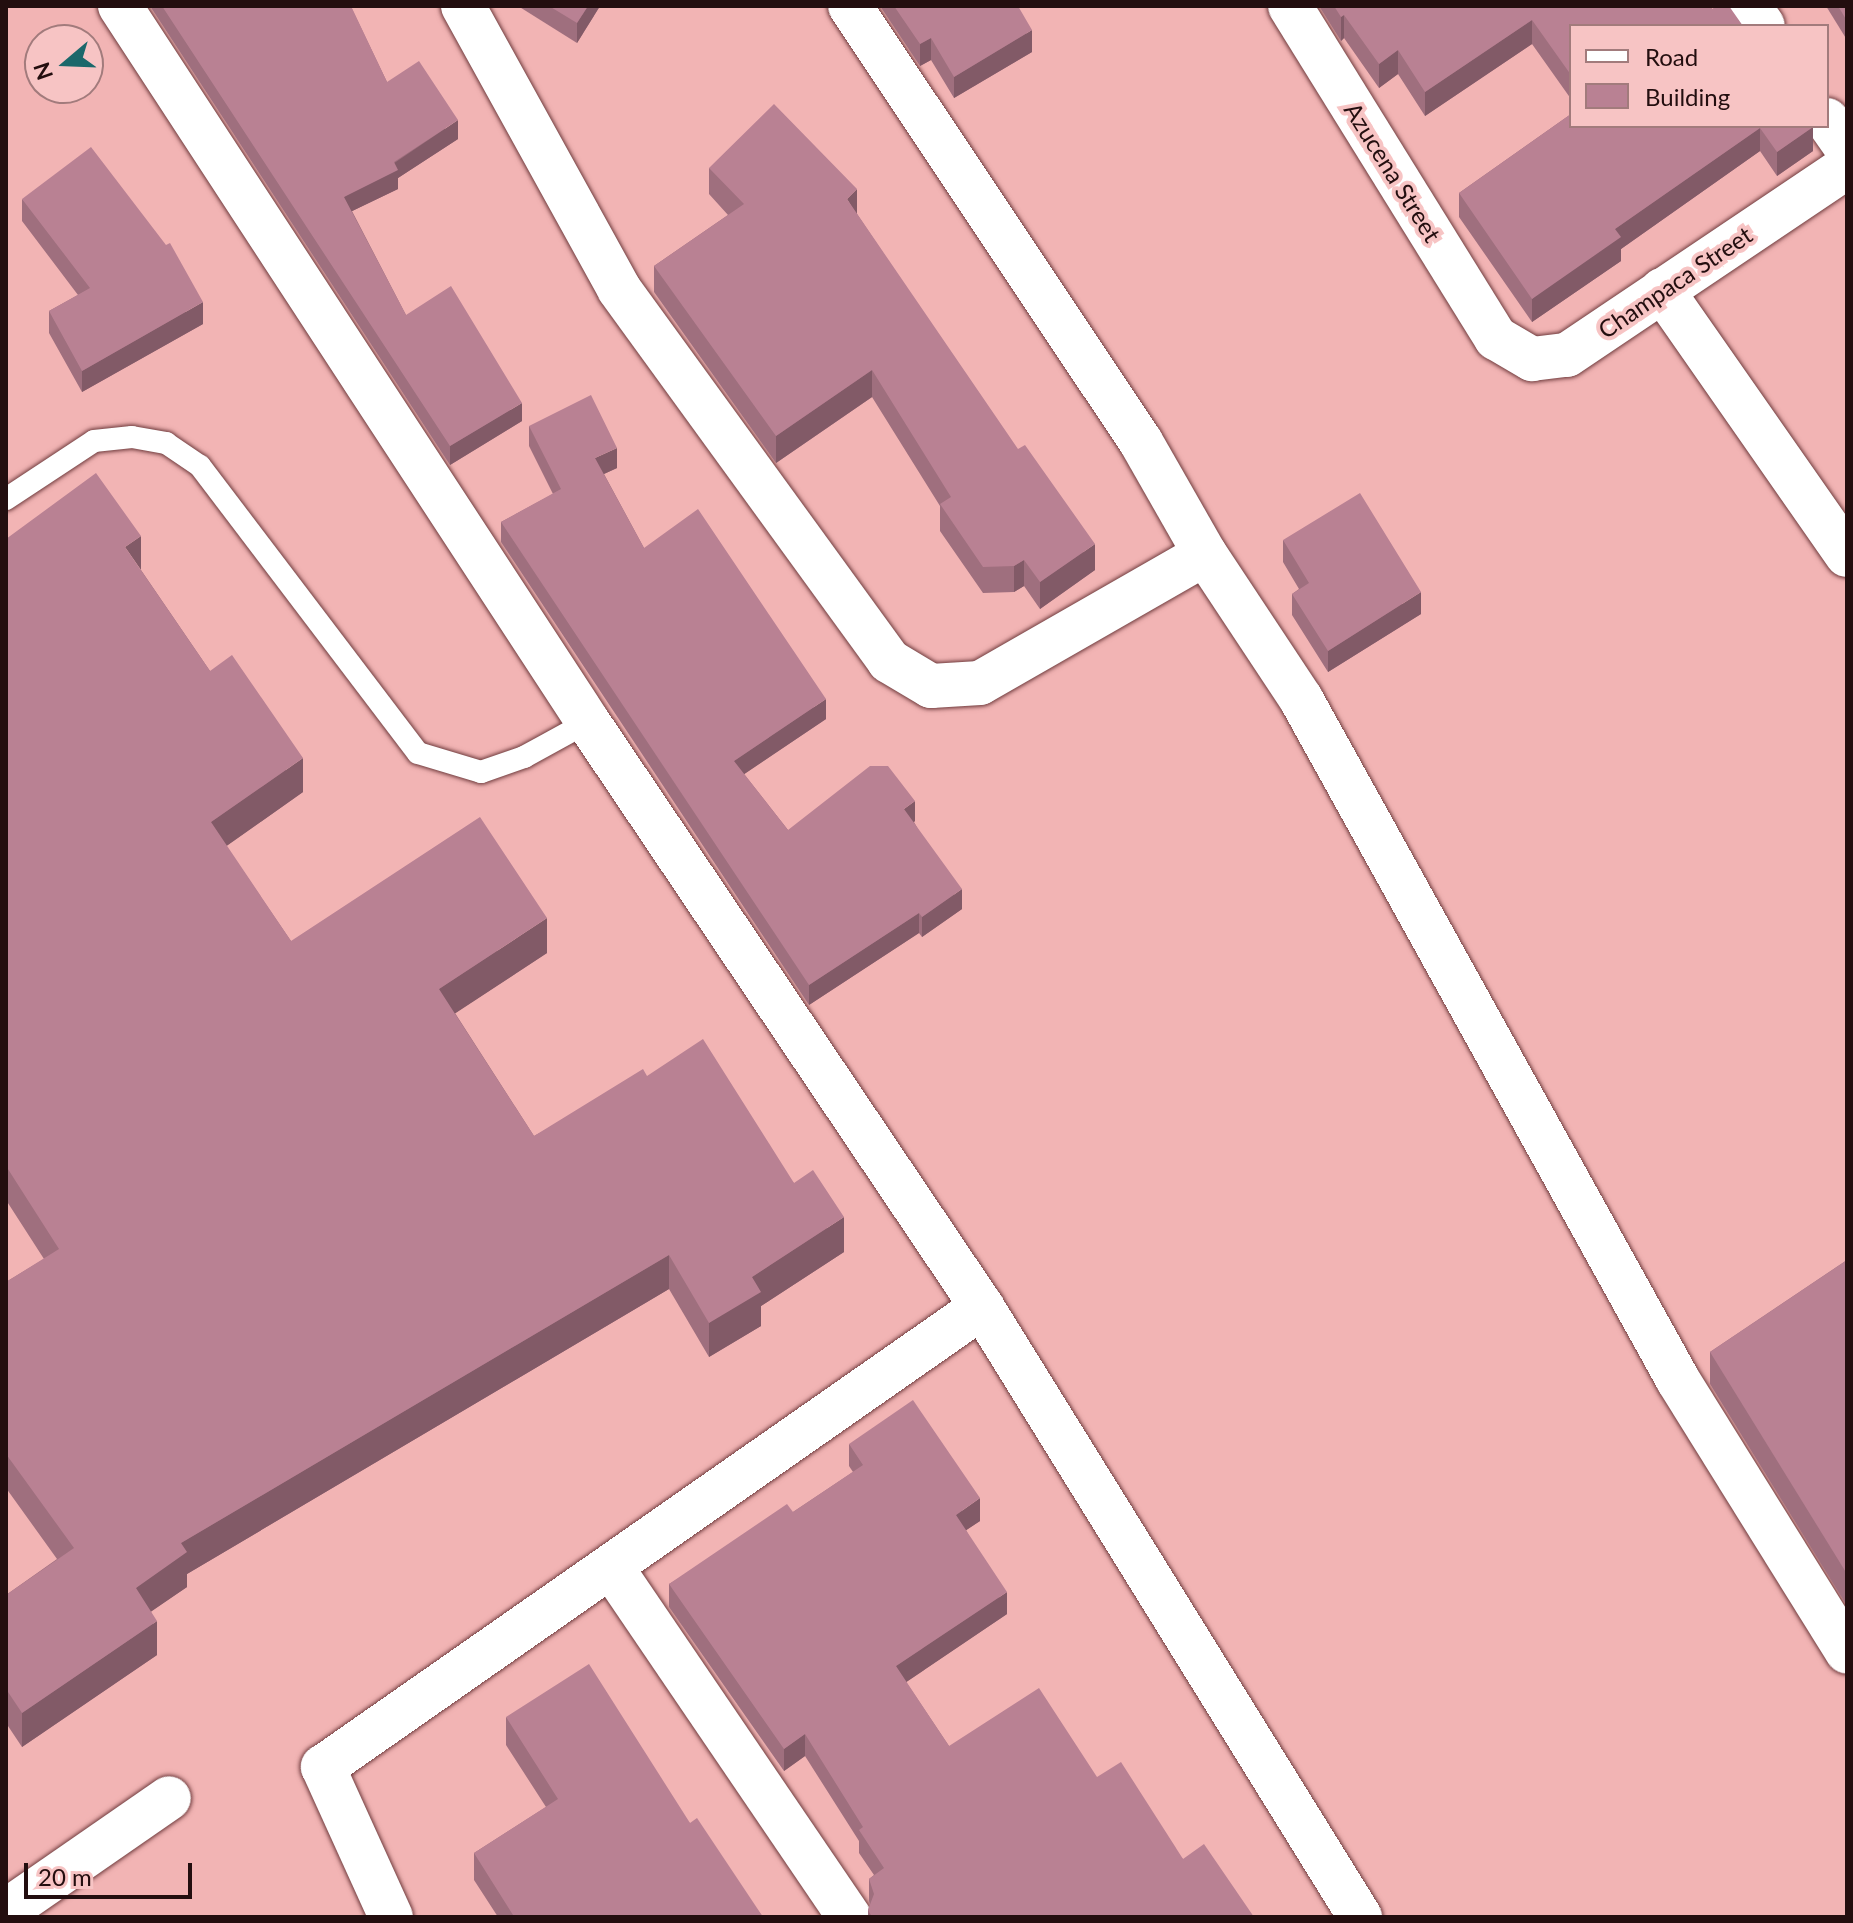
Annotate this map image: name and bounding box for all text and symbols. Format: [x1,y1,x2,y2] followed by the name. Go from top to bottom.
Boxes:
[24,24,104,104] north arrow
[1569,24,1829,128] legend
[1645,42,1698,71] text: Road
[27,59,58,84] text: N
[1645,82,1730,111] text: Building
[1339,97,1447,247] street label: Azucena Street
[1593,220,1757,344] street label: Champaca Street
[28,1847,196,1897] scale bar
[38,1862,92,1891] text: 20 m

